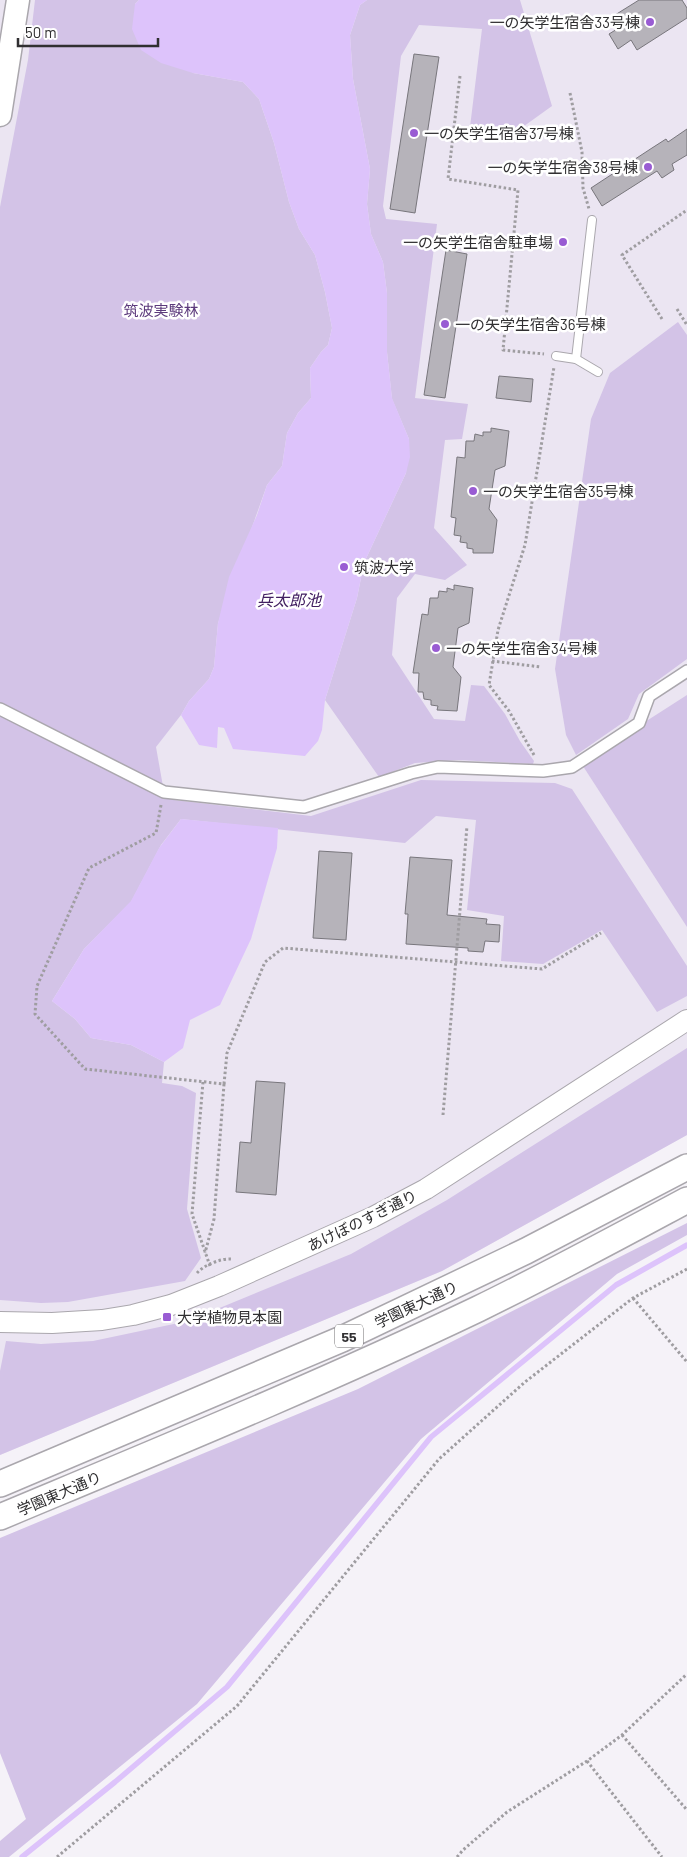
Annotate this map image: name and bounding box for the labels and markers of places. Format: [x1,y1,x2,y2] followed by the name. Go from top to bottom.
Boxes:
[490,13,640,31] place label: 一の矢学生宿舎33号棟
[644,16,656,28] marker: 一の矢学生宿舎33号棟
[424,124,574,142] place label: 一の矢学生宿舎37号棟
[408,127,420,139] marker: 一の矢学生宿舎37号棟
[487,158,638,176] place label: 一の矢学生宿舎38号棟
[642,161,654,173] marker: 一の矢学生宿舎38号棟
[403,233,553,251] place label: 一の矢学生宿舎駐車場
[557,236,569,248] marker: 一の矢学生宿舎駐車場
[455,315,605,333] place label: 一の矢学生宿舎36号棟
[439,318,451,330] marker: 一の矢学生宿舎36号棟
[483,482,633,500] place label: 一の矢学生宿舎35号棟
[467,485,479,497] marker: 一の矢学生宿舎35号棟
[354,558,414,576] place label: 筑波大学
[338,561,350,573] marker: 筑波大学
[446,639,597,657] place label: 一の矢学生宿舎34号棟
[430,642,442,654] marker: 一の矢学生宿舎34号棟
[177,1308,282,1326] place label: 大学植物見本園
[161,1311,173,1323] marker: 大学植物見本園

